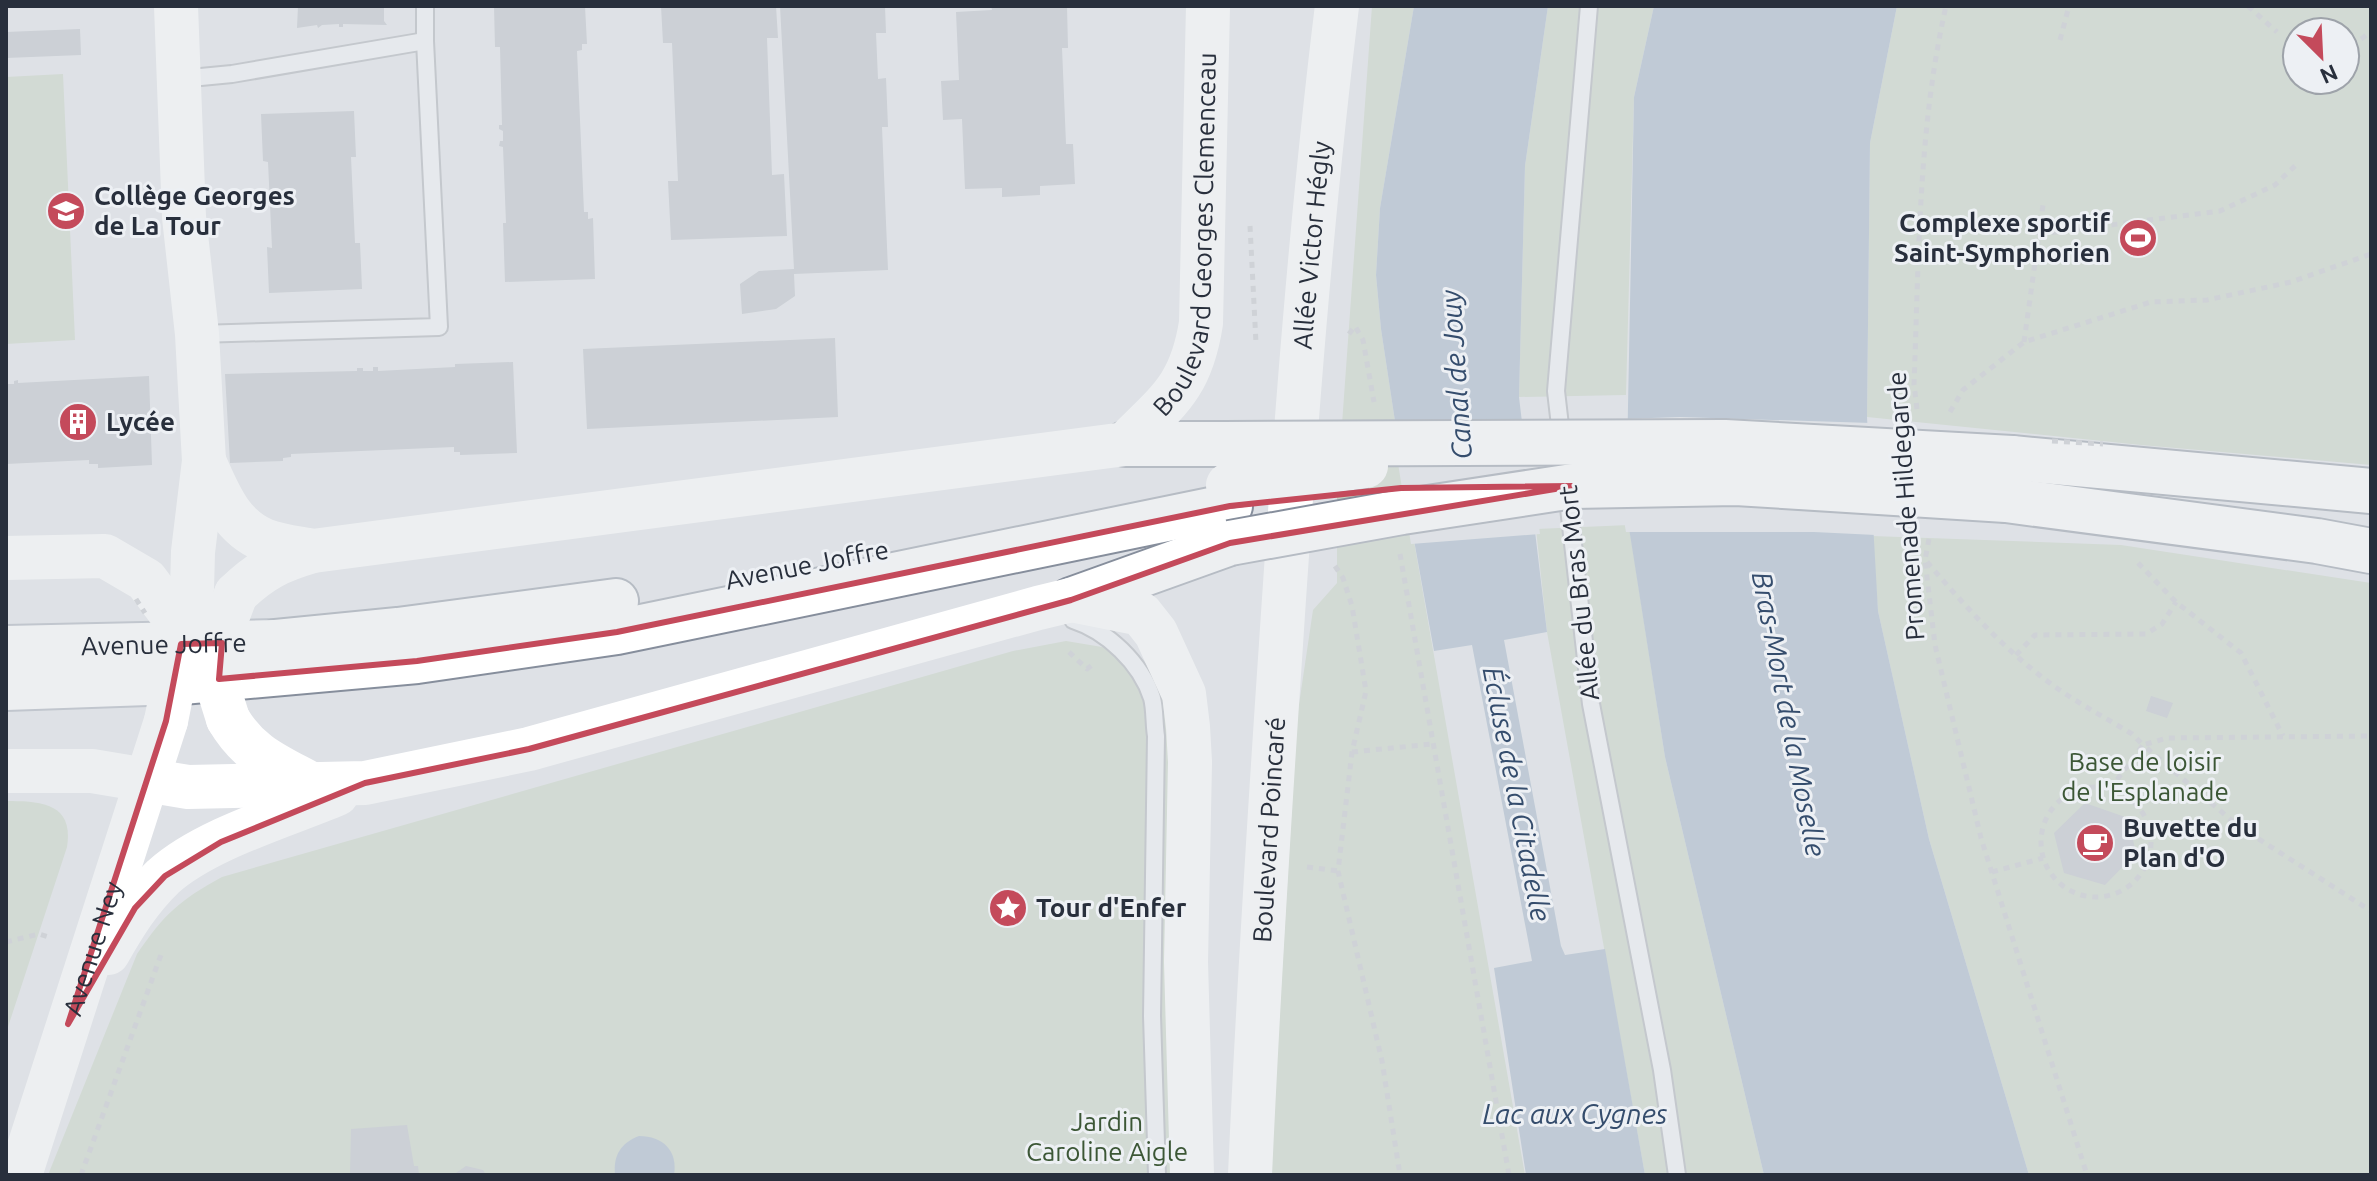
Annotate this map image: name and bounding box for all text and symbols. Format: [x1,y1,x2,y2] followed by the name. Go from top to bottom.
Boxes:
[2281,16,2361,96] north arrow
[1147,52,1221,421] street label: Boulevard Georges Clemenceau
[2317,60,2342,89] text: N
[1287,140,1336,350] street label: Allée Victor Hégly
[94,181,295,240] place label: Collège Georges de La Tour
[45,190,87,232] school or university icon: Collège Georges de La Tour
[1894,208,2110,267] place label: Complexe sportif Saint-Symphorien
[2117,217,2159,259] sports icon: Complexe sportif Saint-Symphorien
[1434,288,1477,461] water label: Canal de Jouy
[1882,371,1929,642] street label: Promenade Hildegarde
[57,401,99,443] building icon: Lycée
[106,407,175,436] place label: Lycée
[1553,484,1604,702] street label: Allée du Bras Mort
[723,534,891,595] street label: Avenue Joffre
[1747,569,1832,859] water label: Bras-Mort de la Moselle
[81,628,247,660] street label: Avenue Joffre
[1478,664,1558,924] water label: Écluse de la Citadelle
[1247,716,1290,943] street label: Boulevard Poincaré
[2061,747,2229,806] park label: Base de loisir de l'Esplanade
[2123,813,2258,872] place label: Buvette du Plan d'O
[2074,822,2116,864] cafe icon: Buvette du Plan d'O
[57,878,127,1019] street label: Avenue Ney
[987,887,1029,929] place icon: Tour d'Enfer
[1036,893,1187,922] place label: Tour d'Enfer
[1482,1098,1668,1129] water label: Lac aux Cygnes
[1026,1107,1188,1166] park label: Jardin Caroline Aigle

